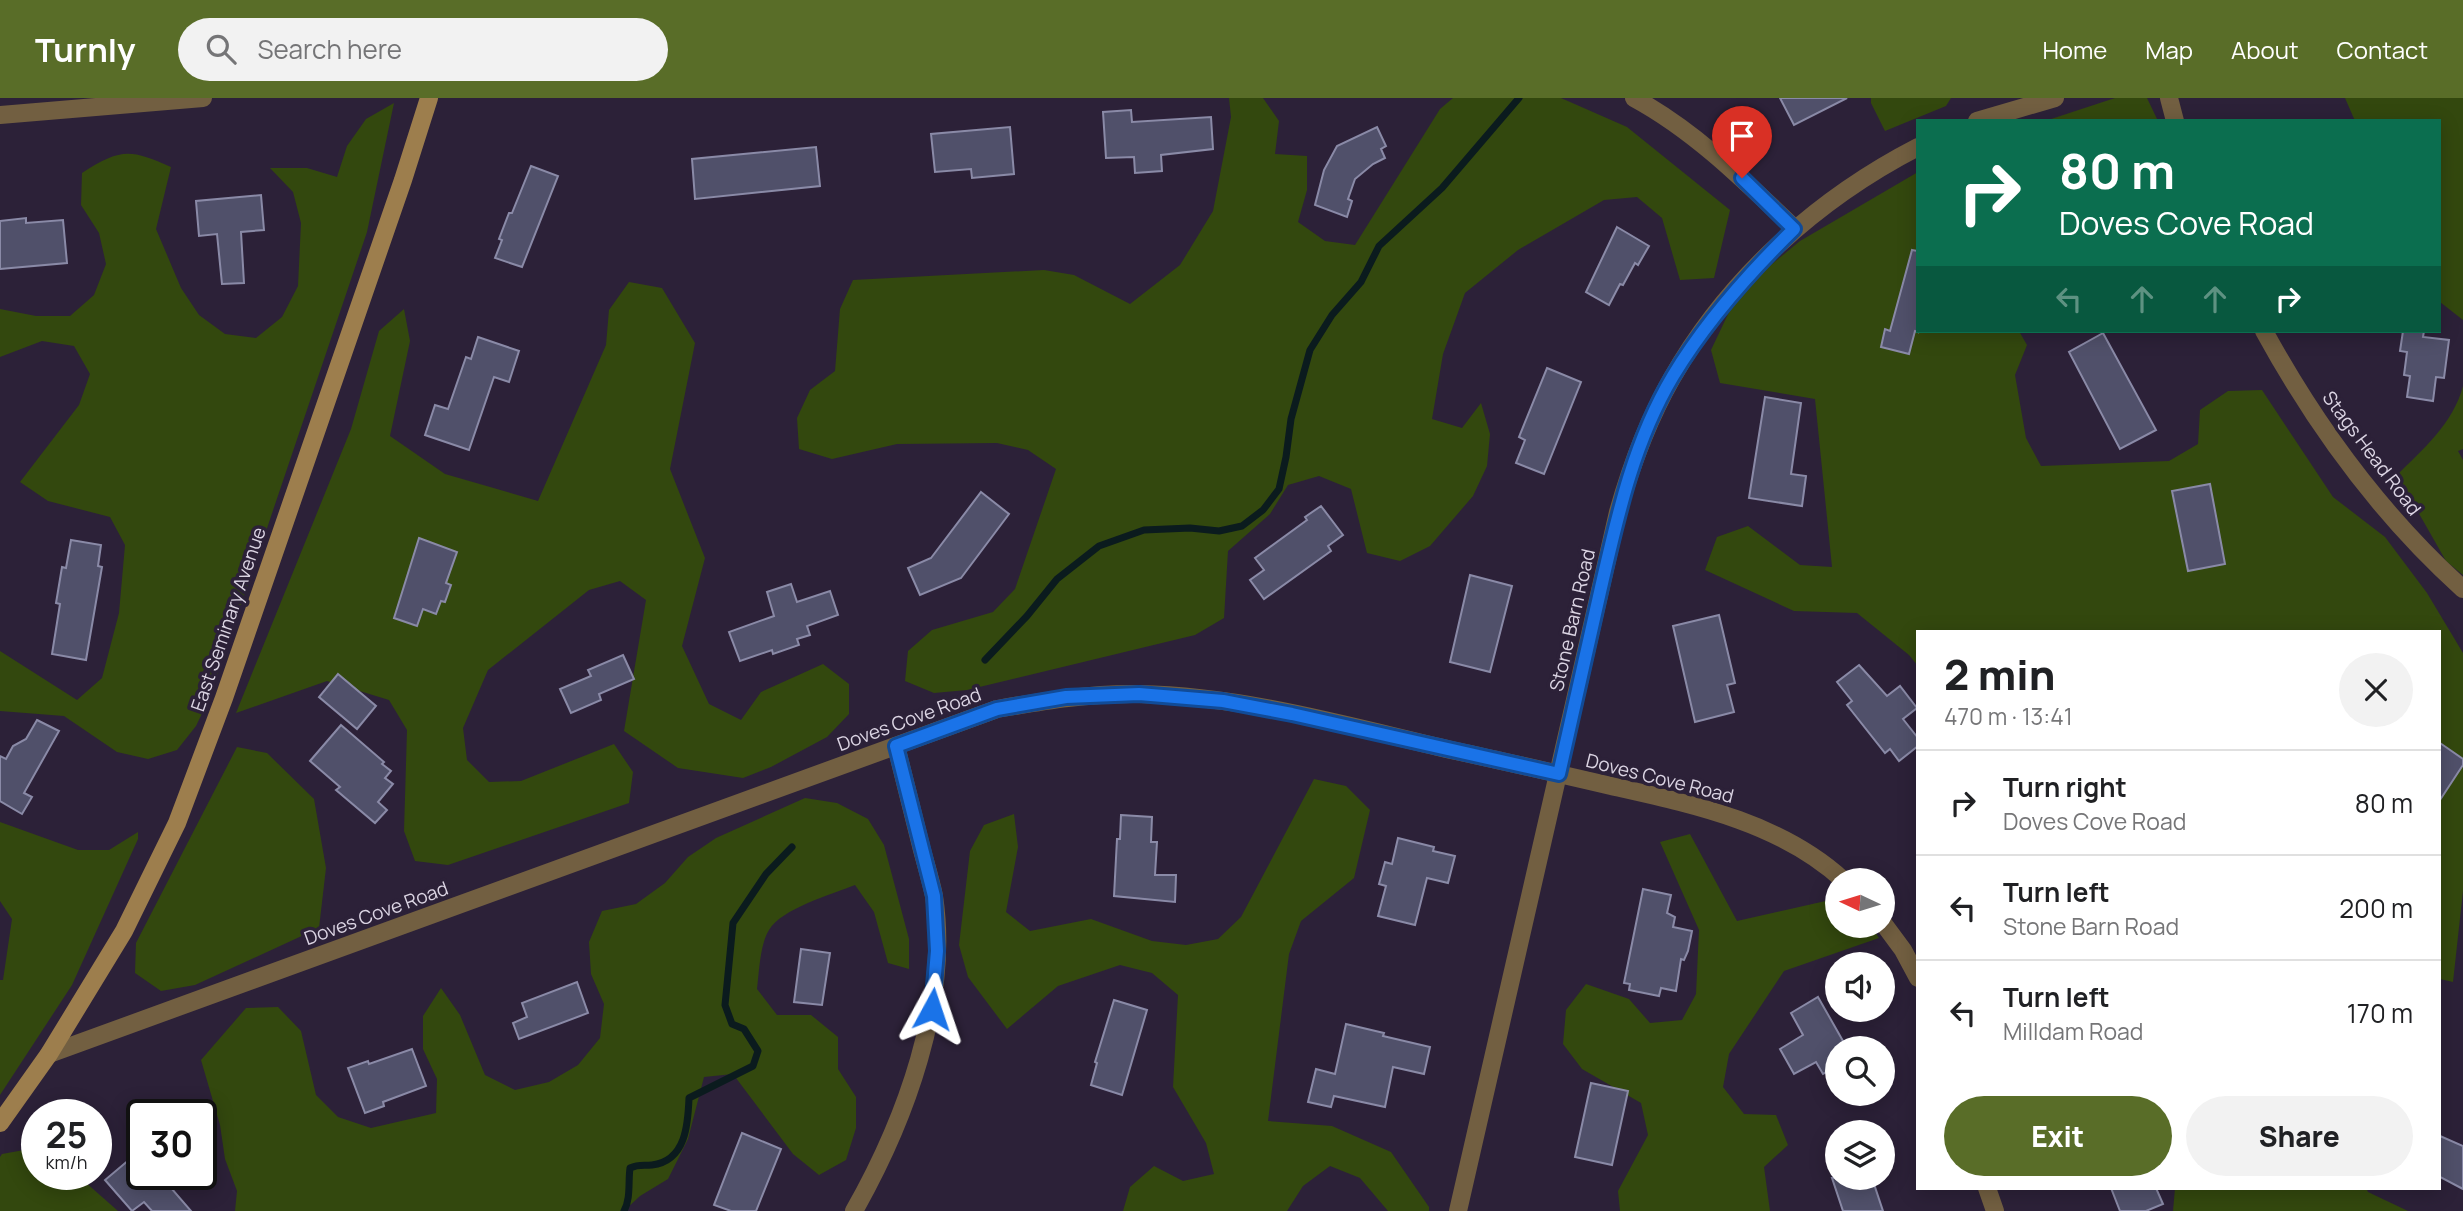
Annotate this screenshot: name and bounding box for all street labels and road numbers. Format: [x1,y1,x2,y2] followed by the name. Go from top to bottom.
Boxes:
[2317,385,2427,521] street label: Stags Head Road
[184,523,272,715] street label: East Seminary Avenue
[1543,546,1601,694] street label: Stone Barn Road
[833,681,985,757] street label: Doves Cove Road
[1583,747,1737,809] street label: Doves Cove Road
[300,875,452,951] street label: Doves Cove Road

